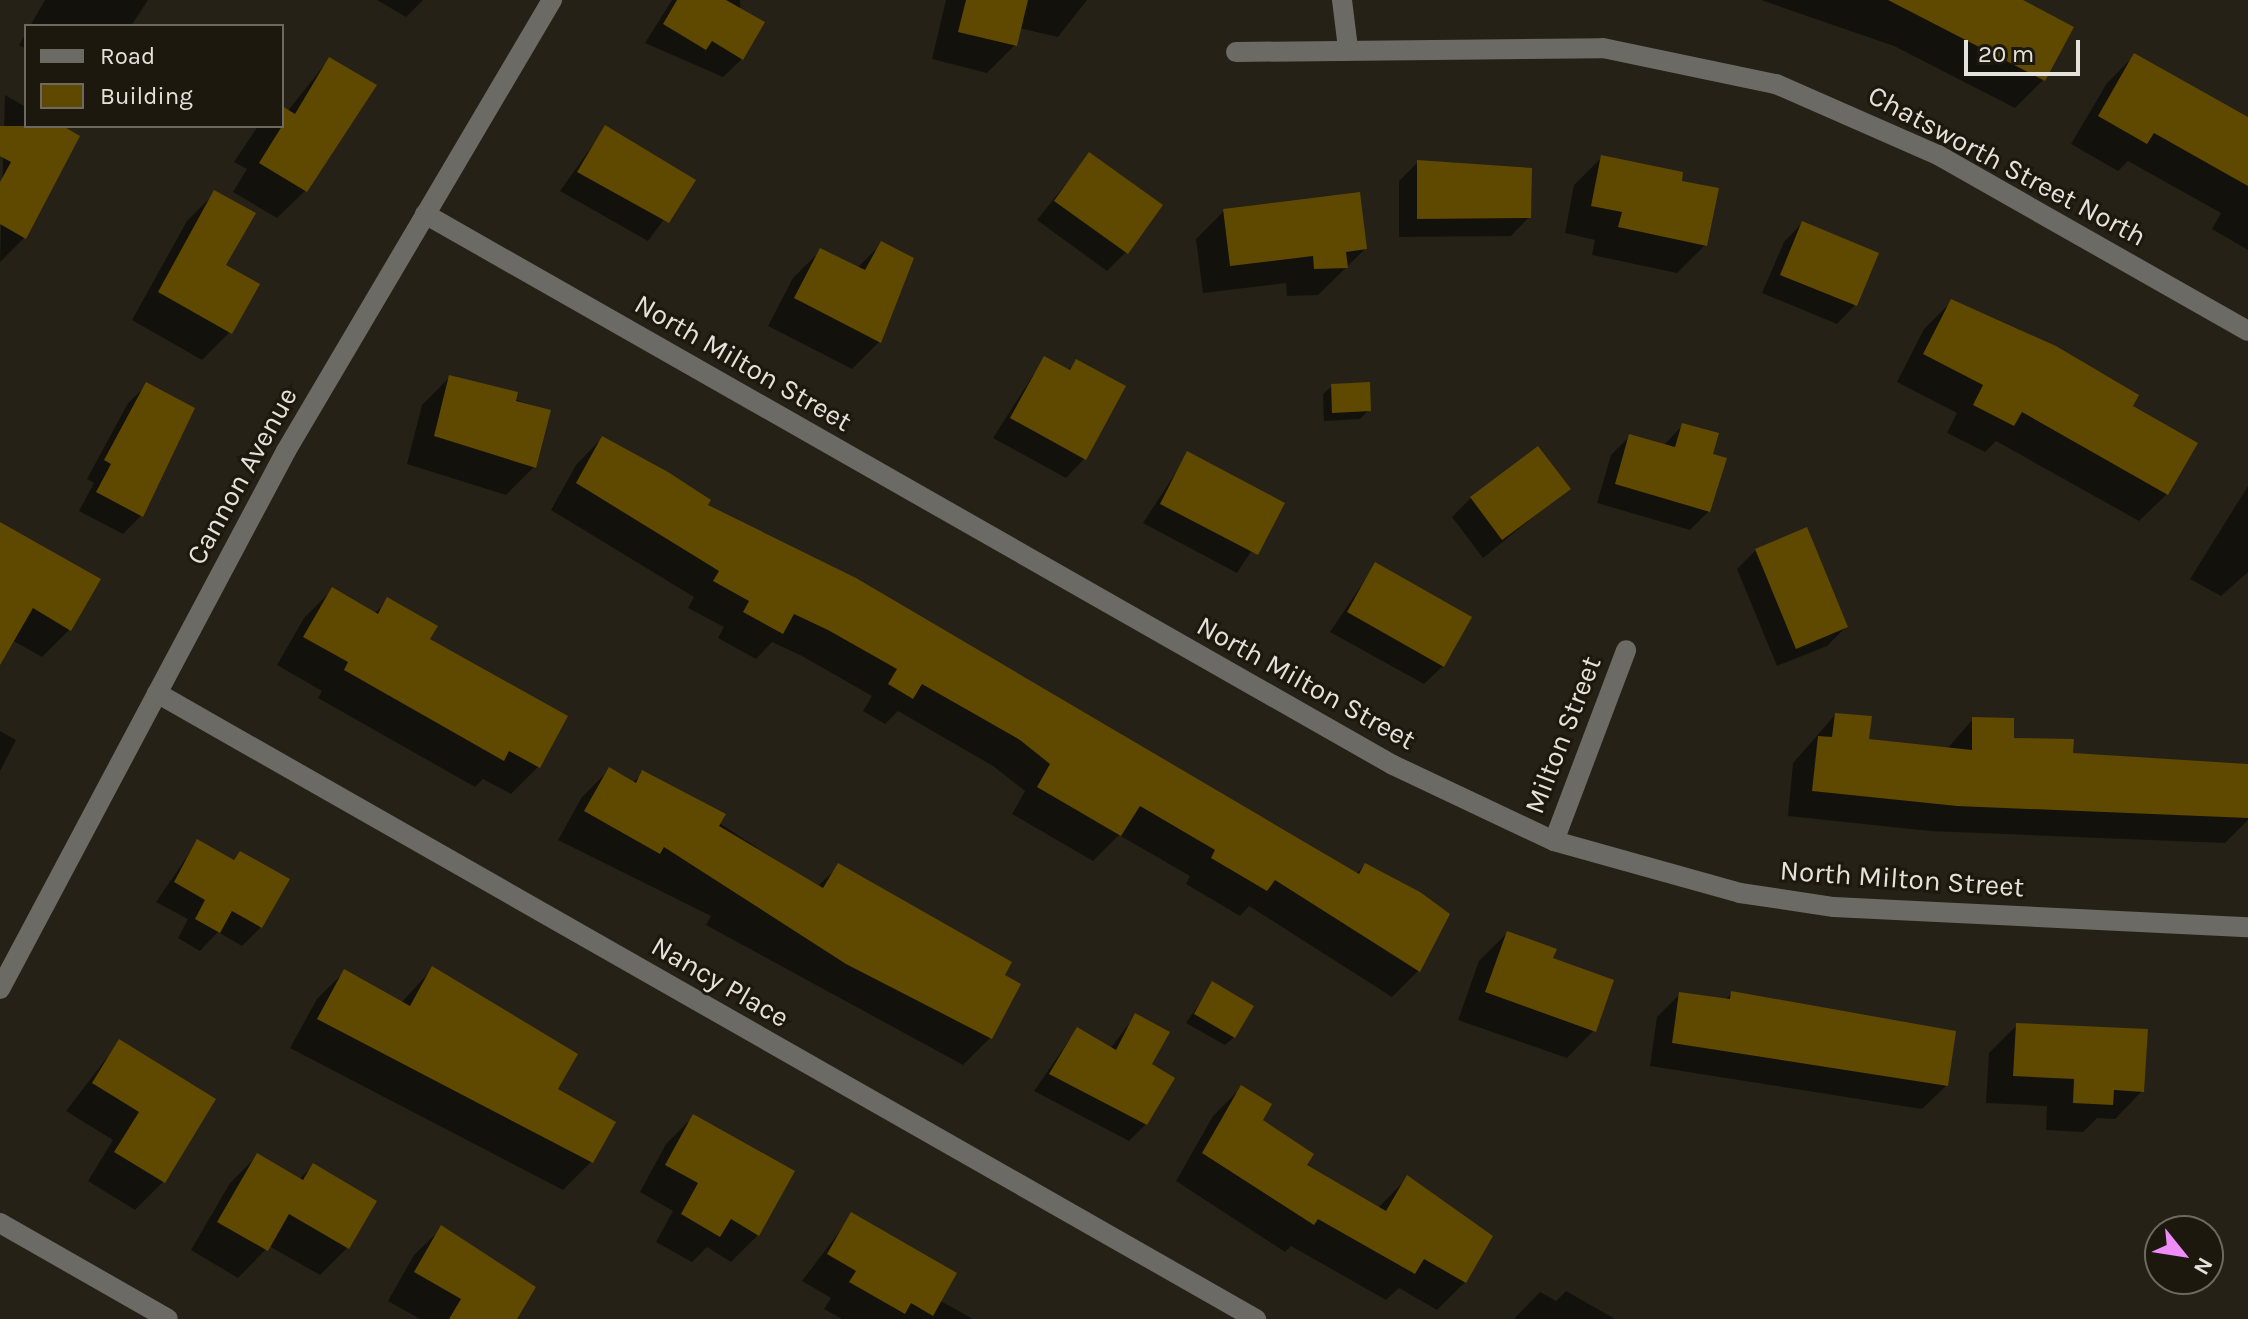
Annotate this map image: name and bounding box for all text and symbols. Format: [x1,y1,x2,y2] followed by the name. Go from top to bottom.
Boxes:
[24,24,284,128] legend
[1968,24,2084,74] scale bar
[1978,40,2034,68] text: 20 m
[100,42,155,70] text: Road
[1862,78,2152,254] street label: Chatsworth Street North
[100,82,193,110] text: Building
[629,287,857,439] street label: North Milton Street
[179,382,305,570] street label: Cannon Avenue
[1191,609,1421,757] street label: North Milton Street
[1518,651,1608,819] street label: Milton Street
[1779,854,2025,904] street label: North Milton Street
[645,929,795,1035] street label: Nancy Place
[2144,1215,2224,1295] north arrow
[2188,1253,2218,1279] text: N

